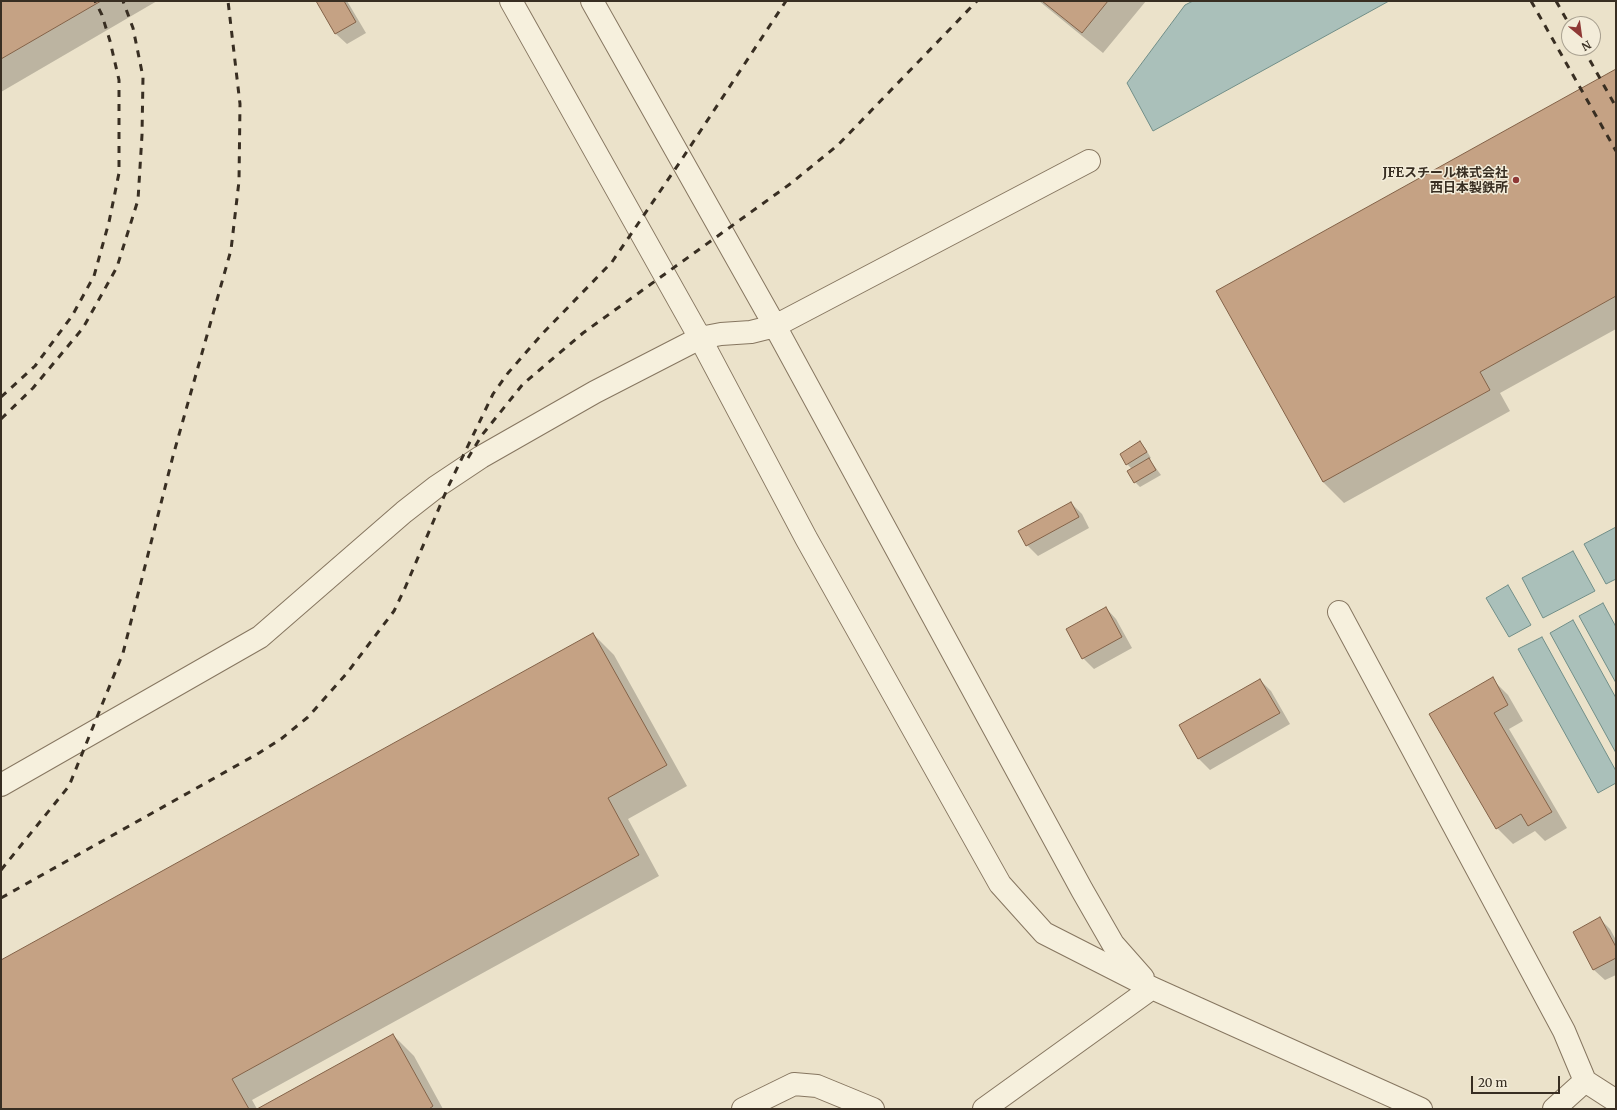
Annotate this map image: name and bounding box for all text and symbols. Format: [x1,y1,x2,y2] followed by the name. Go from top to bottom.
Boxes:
[1561,16,1601,56] north arrow
[1579,37,1594,54] text: N
[1382,165,1508,196] place label: JFEスチール株式会社 西日本製鉄所
[1511,175,1521,185] marker: JFEスチール株式会社 西日本製鉄所
[1473,1068,1562,1094] scale bar
[1478,1075,1507,1090] text: 20 m

